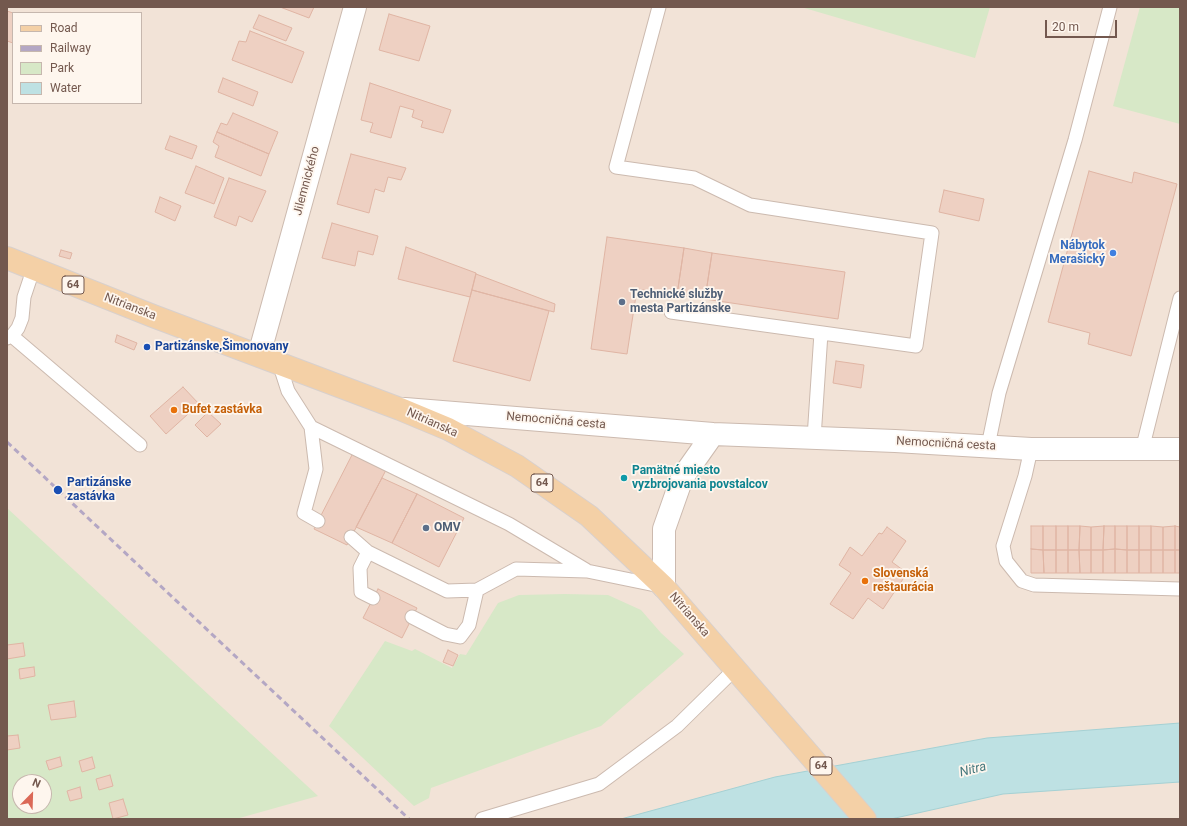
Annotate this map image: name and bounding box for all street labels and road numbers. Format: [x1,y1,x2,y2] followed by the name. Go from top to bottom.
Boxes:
[291,145,323,217] street label: Jilemnického
[62,276,84,294] road number: 64
[102,291,158,323] street label: Nitrianska
[404,405,460,441] street label: Nitrianska
[506,409,606,433] street label: Nemocničná cesta
[896,434,996,454] street label: Nemocničná cesta
[531,474,553,492] road number: 64
[666,590,712,640] street label: Nitrianska
[810,757,832,775] road number: 64

